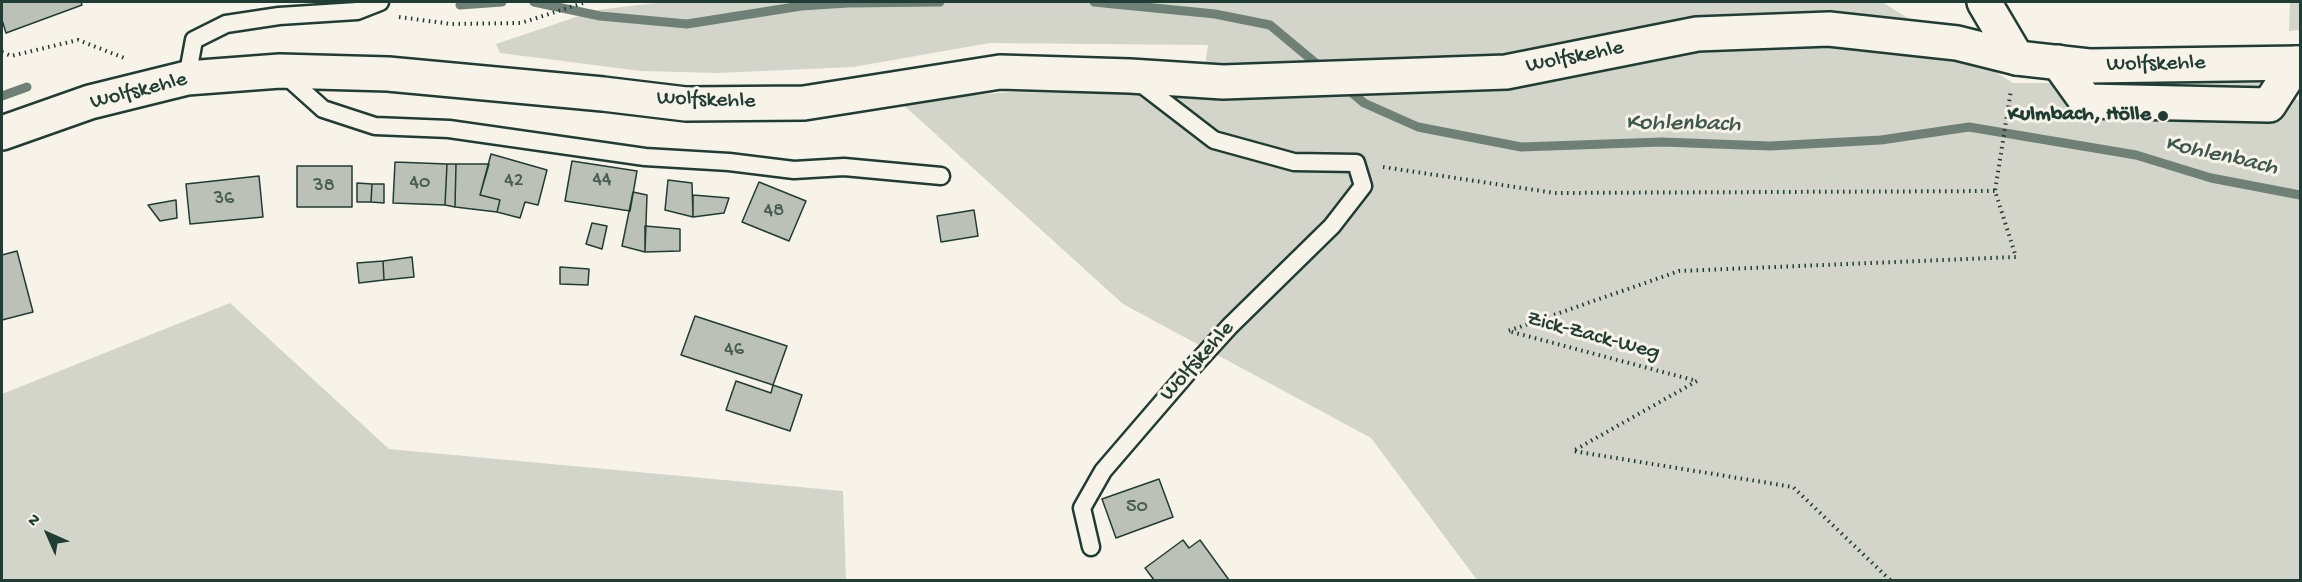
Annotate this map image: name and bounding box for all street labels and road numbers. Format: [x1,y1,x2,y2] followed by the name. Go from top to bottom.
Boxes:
[1524,36,1626,80] street label: Wolfskehle
[2106,51,2206,79] street label: Wolfskehle
[88,67,190,117] street label: Wolfskehle
[656,86,756,116] street label: Wolfskehle
[1524,307,1662,367] street label: Zick-Zack-Weg
[1155,316,1241,408] street label: Wolfskehle

